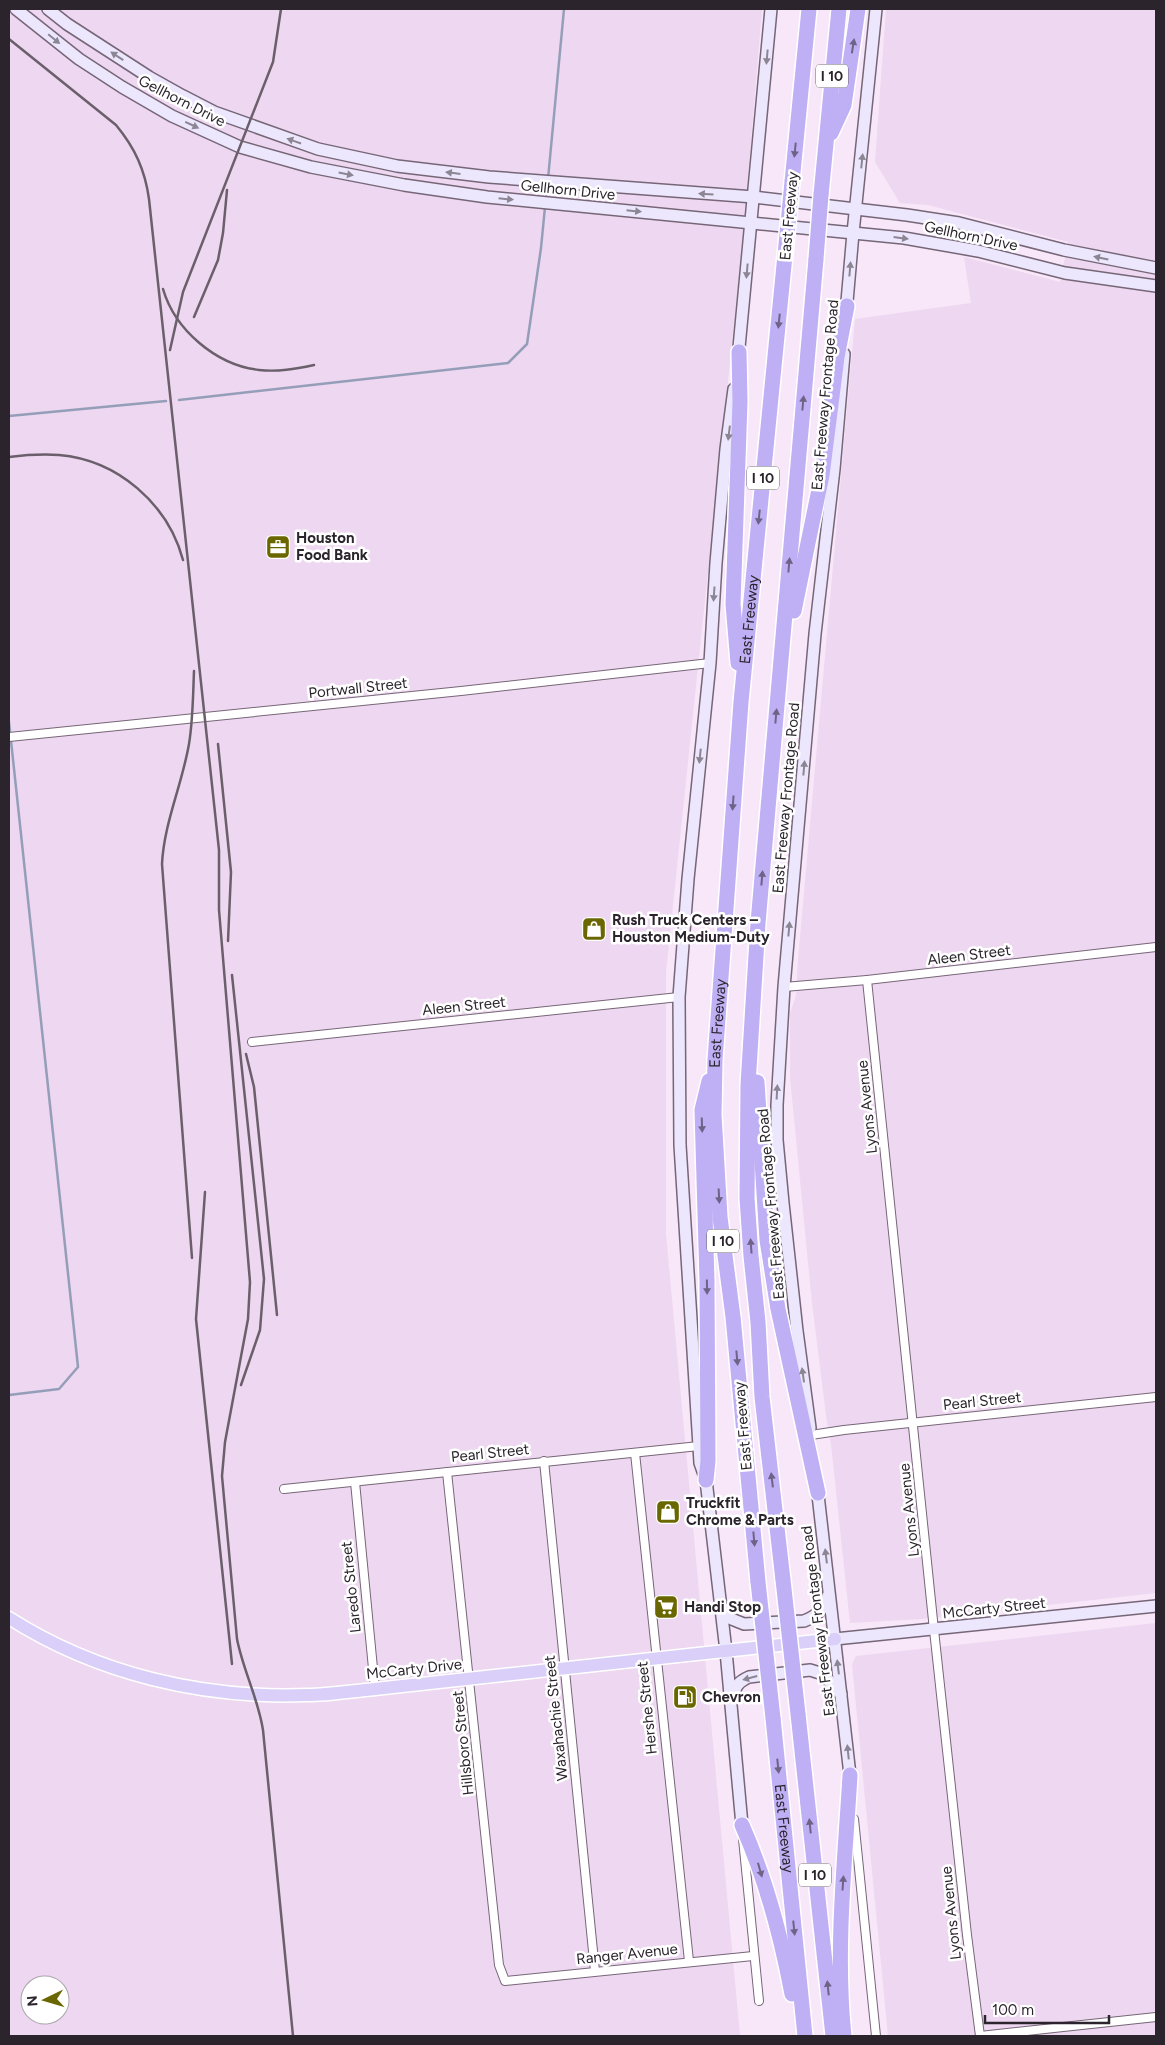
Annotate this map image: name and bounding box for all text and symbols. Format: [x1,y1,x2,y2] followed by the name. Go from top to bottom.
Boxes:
[47,34,60,45] one-way arrow
[849,38,857,54] one-way arrow
[763,50,771,66] one-way arrow
[110,52,123,61] one-way arrow
[816,64,848,88] road number: I 10
[136,71,228,131] street label: Gellhorn Drive
[184,120,199,129] one-way arrow
[286,137,301,145] one-way arrow
[791,142,799,158] one-way arrow
[858,153,866,169] one-way arrow
[445,168,461,176] one-way arrow
[338,170,354,178] one-way arrow
[776,171,802,261] street label: East Freeway
[520,176,616,204] street label: Gellhorn Drive
[697,189,713,197] one-way arrow
[499,195,515,203] one-way arrow
[626,207,642,215] one-way arrow
[923,217,1019,255] street label: Gellhorn Drive
[894,234,910,242] one-way arrow
[1092,253,1108,261] one-way arrow
[846,261,854,277] one-way arrow
[742,263,750,279] one-way arrow
[808,299,842,491] street label: East Freeway Frontage Road
[774,313,782,329] one-way arrow
[800,395,808,411] one-way arrow
[725,425,733,441] one-way arrow
[747,466,779,489] road number: I 10
[755,510,763,526] one-way arrow
[296,529,368,564] place label: Houston Food Bank
[265,534,291,560] office icon: Houston Food Bank
[786,557,794,573] one-way arrow
[736,574,762,665] street label: East Freeway
[710,587,718,603] one-way arrow
[308,674,409,702] street label: Portwall Street
[769,702,803,894] street label: East Freeway Frontage Road
[772,707,780,723] one-way arrow
[696,749,704,765] one-way arrow
[800,759,808,775] one-way arrow
[729,795,737,811] one-way arrow
[758,869,766,885] one-way arrow
[612,911,770,946] place label: Rush Truck Centers – Houston Medium-Duty
[581,916,607,942] shop icon: Rush Truck Centers – Houston Medium-Duty
[785,921,793,937] one-way arrow
[926,941,1012,969] street label: Aleen Street
[706,978,730,1068] street label: East Freeway
[421,993,507,1019] street label: Aleen Street
[853,1059,881,1155] street label: Lyons Avenue
[774,1083,782,1099] one-way arrow
[754,1108,788,1300] street label: East Freeway Frontage Road
[698,1117,706,1133] one-way arrow
[715,1189,723,1205] one-way arrow
[707,1230,739,1252] road number: I 10
[746,1238,754,1254] one-way arrow
[703,1279,711,1295] one-way arrow
[733,1350,741,1366] one-way arrow
[799,1367,807,1383] one-way arrow
[730,1381,756,1471] street label: East Freeway
[942,1388,1022,1414] street label: Pearl Street
[450,1440,530,1466] street label: Pearl Street
[895,1462,923,1558] street label: Lyons Avenue
[768,1471,776,1487] one-way arrow
[686,1494,794,1529] place label: Truckfit Chrome & Parts
[655,1499,681,1525] shop icon: Truckfit Chrome & Parts
[797,1525,839,1717] street label: East Freeway Frontage Road
[750,1532,758,1548] one-way arrow
[337,1540,365,1634] street label: Laredo Street
[822,1548,830,1564] one-way arrow
[653,1594,679,1620] supermarket icon: Handi Stop
[942,1594,1047,1622] street label: McCarty Street
[684,1598,761,1616] place label: Handi Stop
[540,1654,572,1782] street label: Waxahachie Street
[365,1655,463,1683] street label: McCarty Drive
[834,1658,842,1674] one-way arrow
[633,1660,661,1756] street label: Hershe Street
[742,1674,758,1682] one-way arrow
[672,1684,698,1710] fuel station icon: Chevron
[702,1688,761,1706] place label: Chevron
[449,1689,477,1796] street label: Hillsboro Street
[844,1744,852,1760] one-way arrow
[774,1758,782,1774] one-way arrow
[771,1783,798,1874] street label: East Freeway
[806,1818,814,1834] one-way arrow
[757,1863,765,1878] one-way arrow
[799,1864,831,1886] road number: I 10
[937,1865,965,1961] street label: Lyons Avenue
[840,1875,848,1891] one-way arrow
[790,1920,798,1936] one-way arrow
[575,1940,679,1968] street label: Ranger Avenue
[20,1975,70,2025] north arrow
[824,1979,832,1995] one-way arrow
[985,1992,1109,2024] scale bar
[24,1995,41,2007] text: N
[992,2001,1034,2019] text: 100 m

